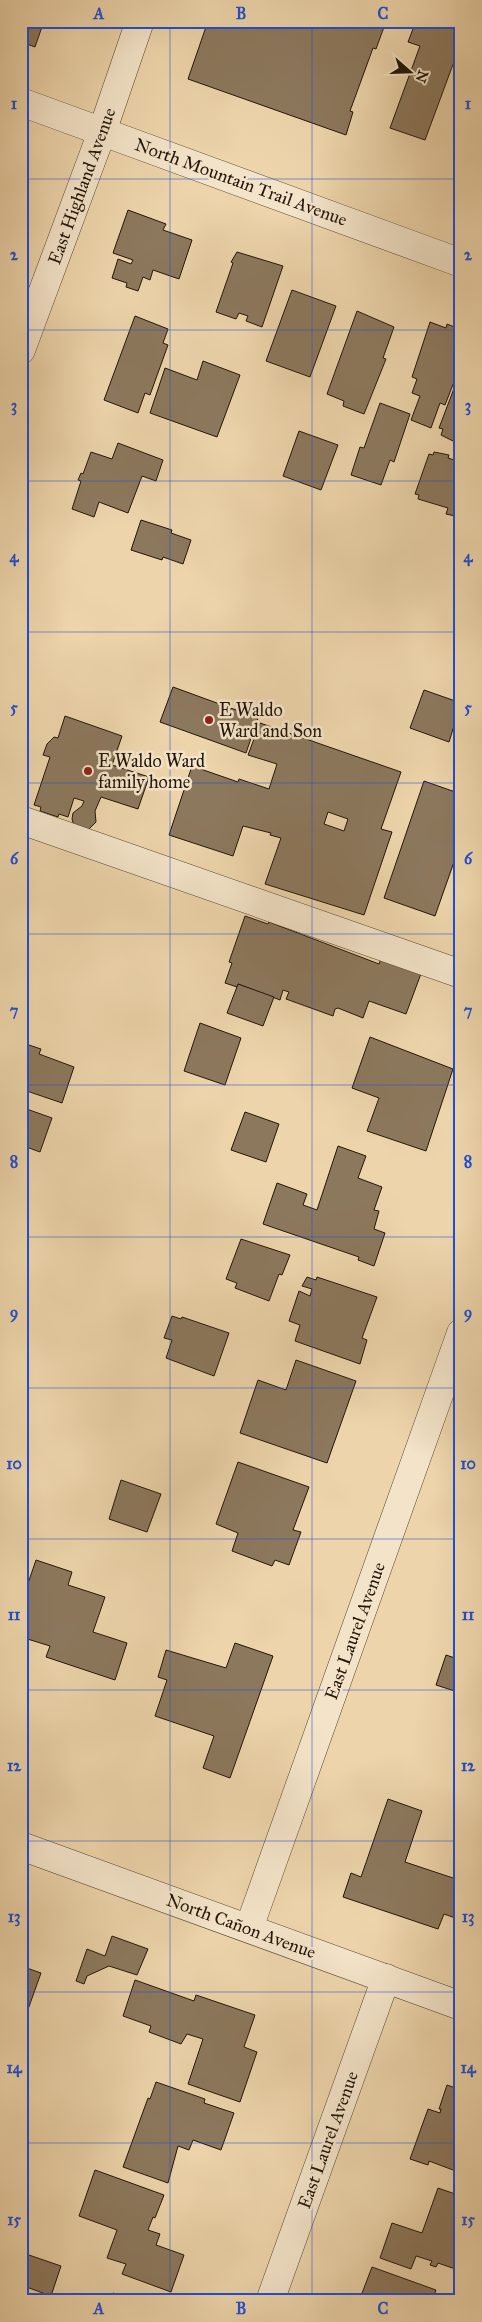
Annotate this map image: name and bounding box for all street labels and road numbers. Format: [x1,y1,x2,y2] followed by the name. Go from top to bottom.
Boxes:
[43,105,122,268] street label: East Highland Avenue
[132,133,350,231] street label: North Mountain Trail Avenue
[320,1559,390,1703] street label: East Laurel Avenue
[163,1889,319,1963] street label: North Cañon Avenue
[293,2068,363,2212] street label: East Laurel Avenue

